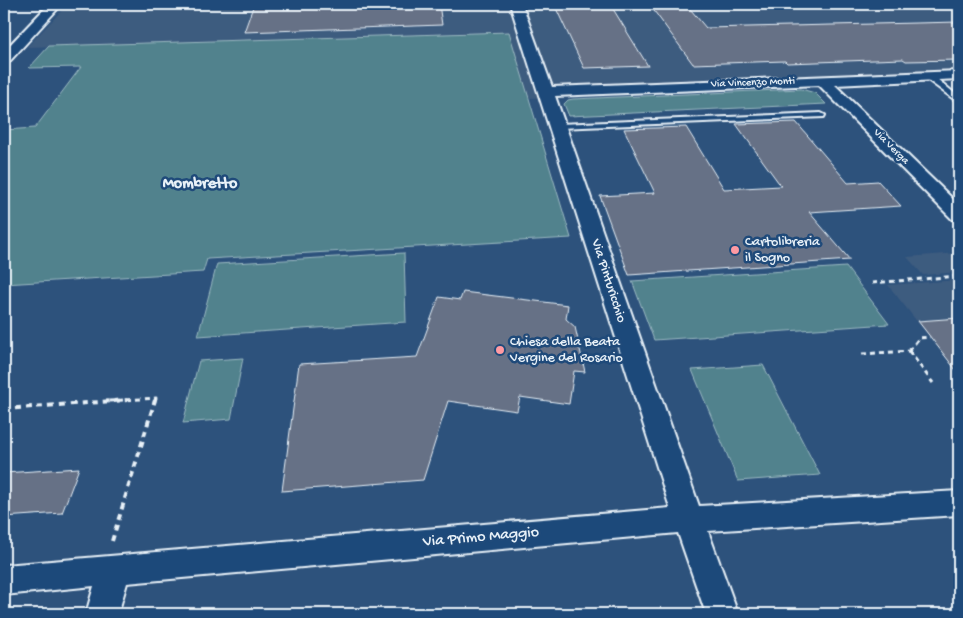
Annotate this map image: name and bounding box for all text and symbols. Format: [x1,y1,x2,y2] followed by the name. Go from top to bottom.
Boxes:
[710,76,795,91] street label: Via Vincenzo Monti
[870,126,912,168] street label: Via Verga
[163,175,238,194] district label: Mombretto
[745,234,821,267] place label: Cartolibreria il Sogno
[586,236,630,325] street label: Via Pinturicchio
[729,244,741,256] marker: Cartolibreria il Sogno
[509,334,623,367] place label: Chiesa della Beata Vergine del Rosario
[494,344,506,356] marker: Chiesa della Beata Vergine del Rosario
[421,523,540,553] street label: Via Primo Maggio

